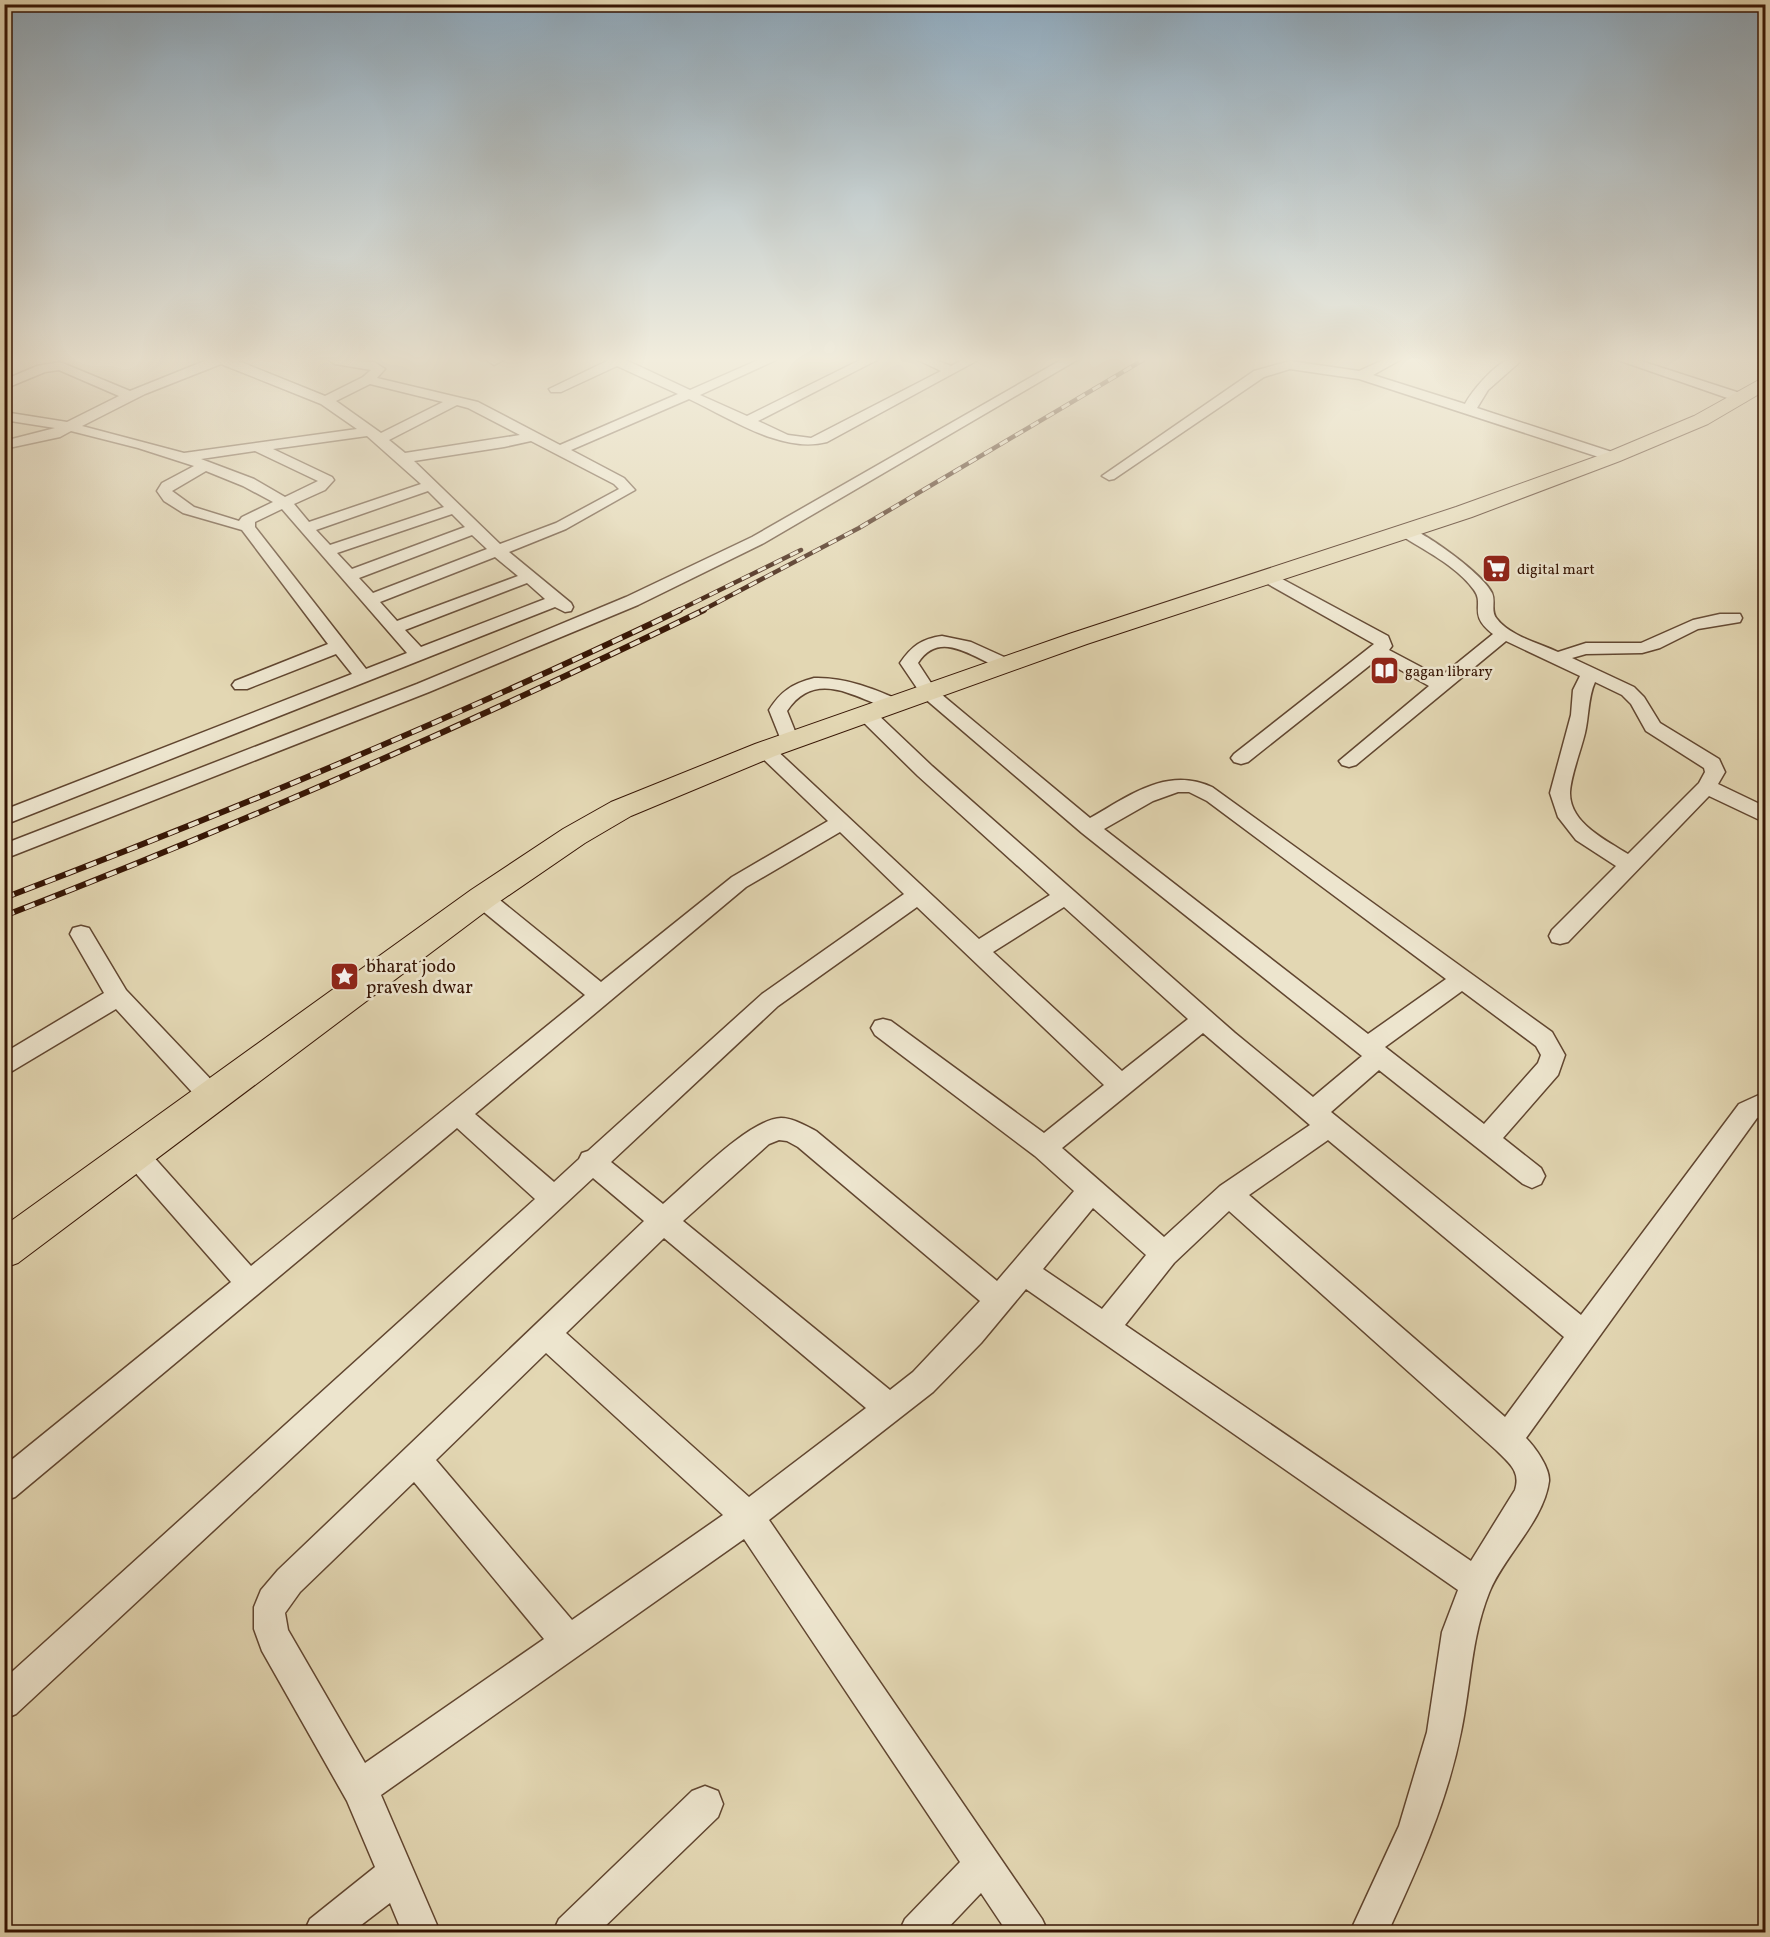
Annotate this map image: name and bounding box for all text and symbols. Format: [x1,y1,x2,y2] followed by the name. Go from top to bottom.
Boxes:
[1480,553,1512,585] supermarket icon: digital mart
[1517,560,1595,581] place label: digital mart
[1368,655,1400,687] library icon: gagan library
[1405,662,1493,683] place label: gagan library
[366,955,473,1001] place label: bharat jodo pravesh dwar
[329,960,361,992] place icon: bharat jodo pravesh dwar

